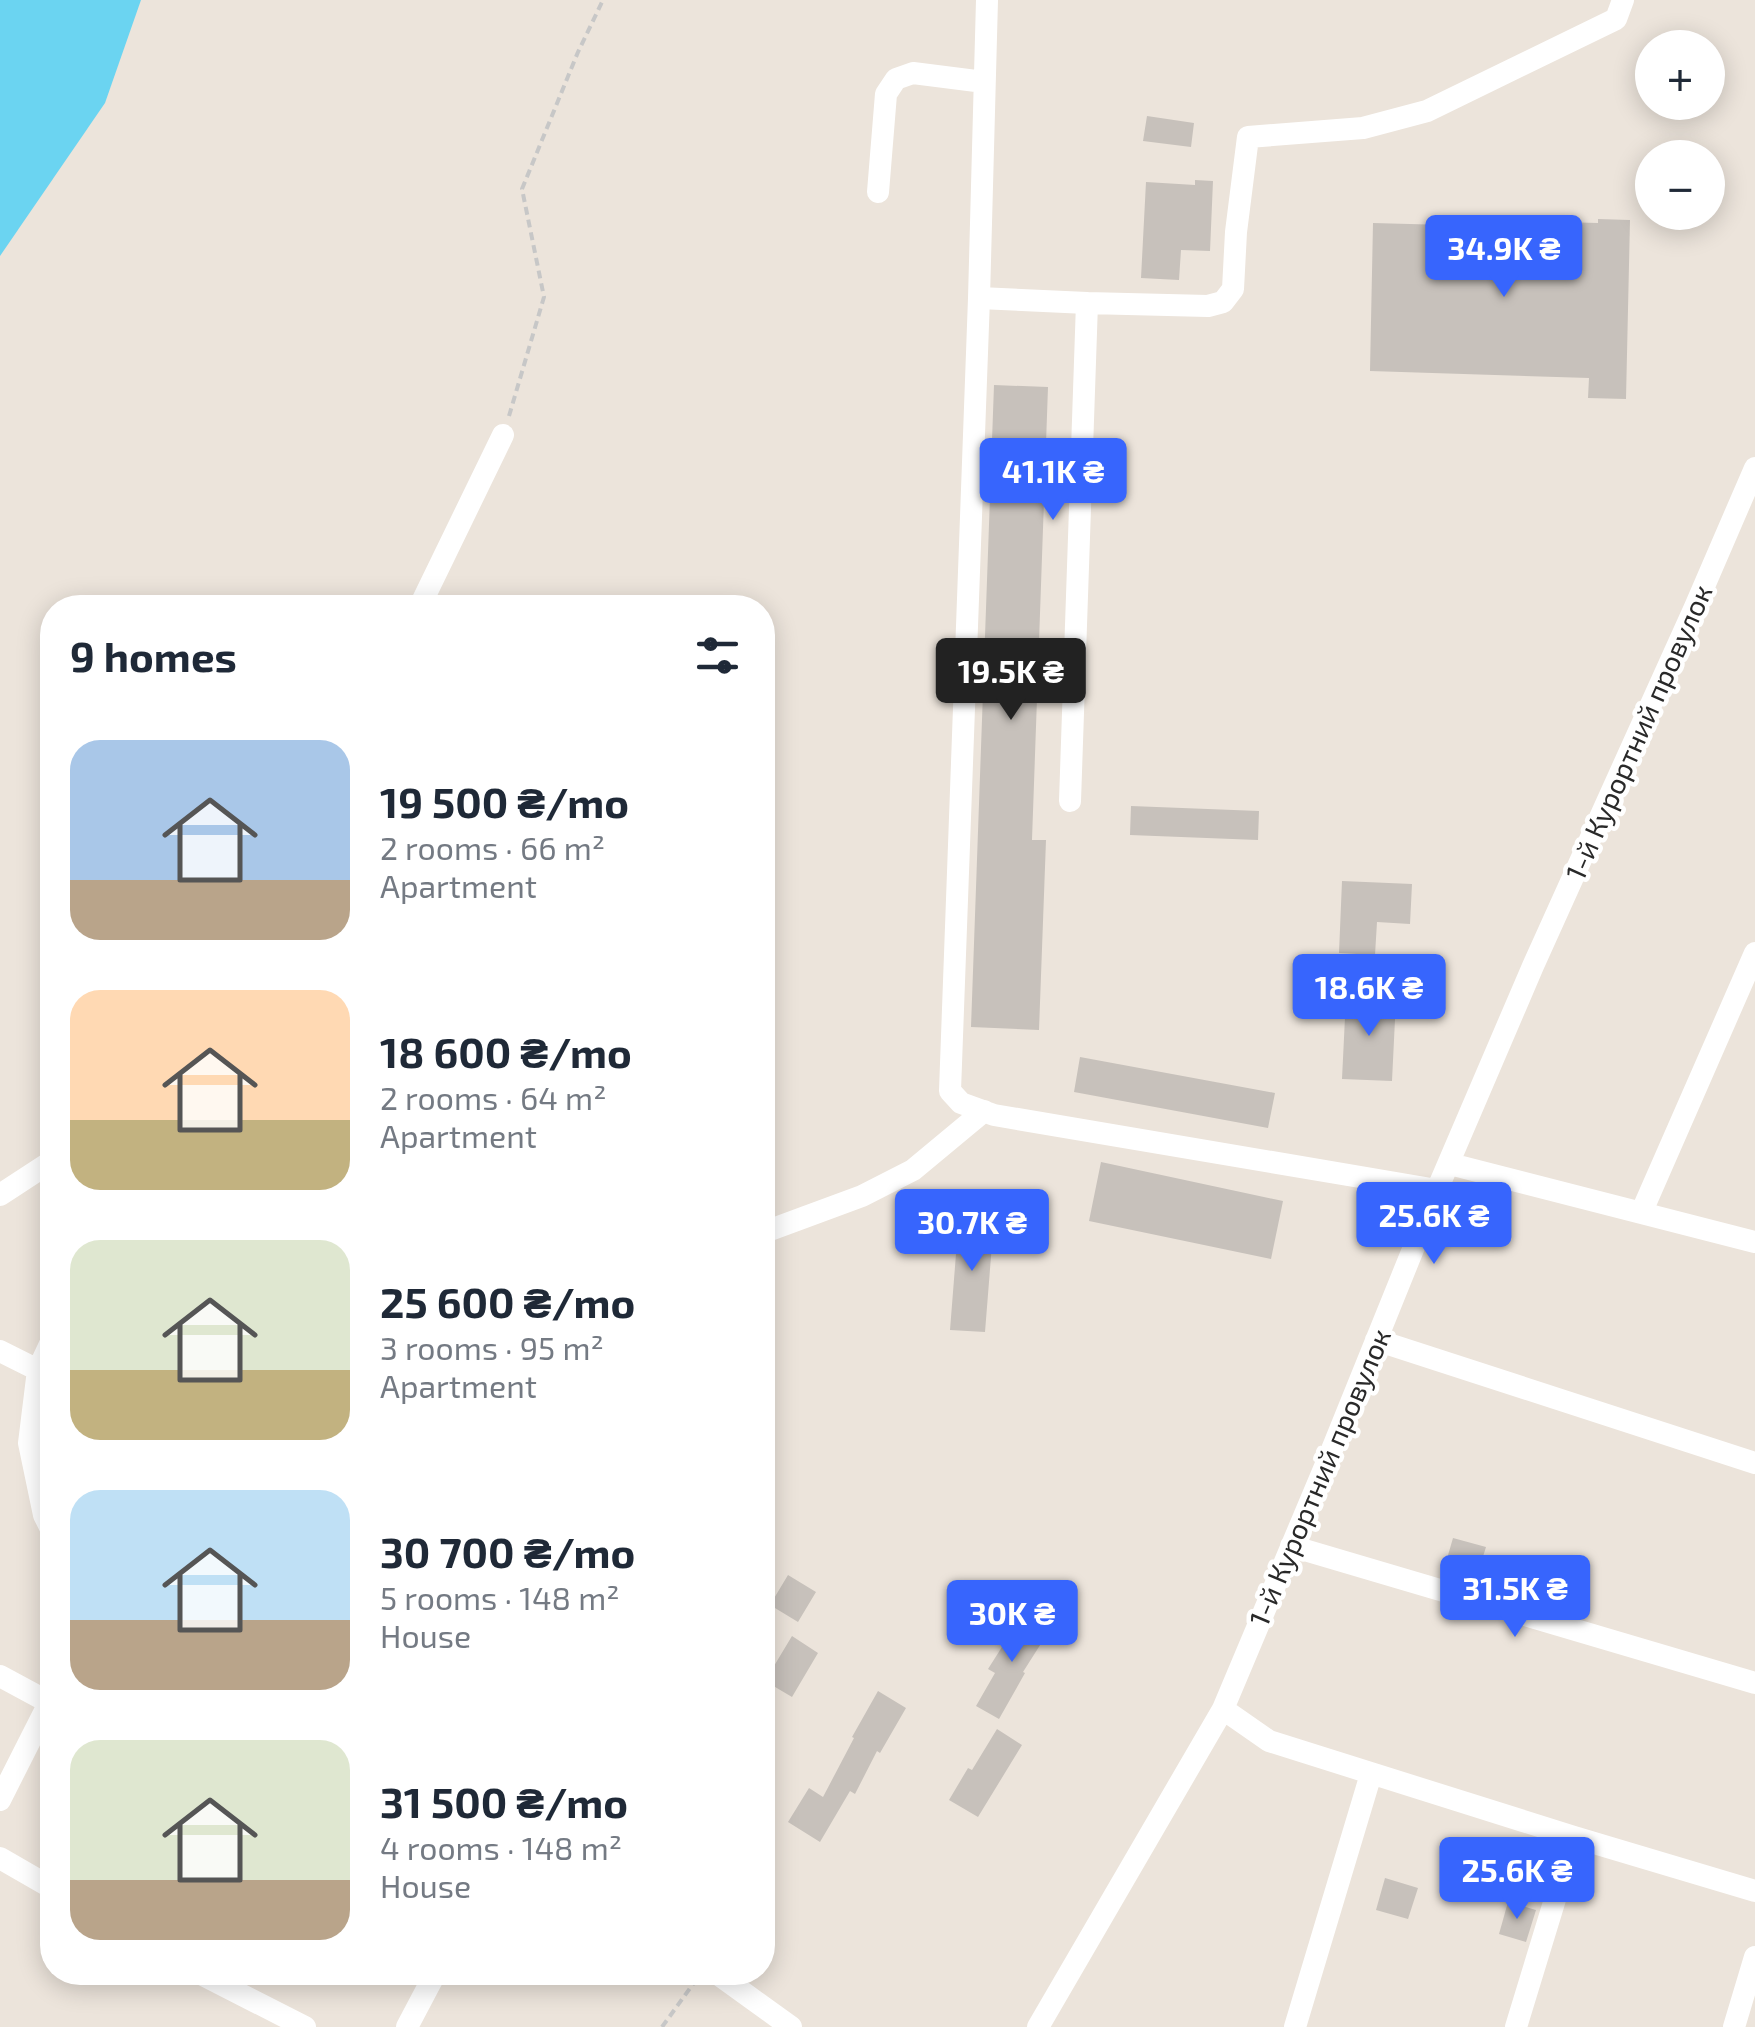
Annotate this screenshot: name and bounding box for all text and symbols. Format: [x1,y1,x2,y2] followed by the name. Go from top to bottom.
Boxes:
[1635,30,1725,230] map controls
[1635,30,1725,120] button: +
[1635,140,1725,230] button: −
[1412,215,1596,300] pin: 34.9K ₴
[1447,228,1561,266] text: 34.9K ₴
[961,438,1145,523] pin: 41.1K ₴
[1002,451,1104,489] text: 41.1K ₴
[1557,579,1719,885] street label: 1-й Курортний провулок
[690,628,745,683] icon: filters
[70,630,237,680] text: 9 homes
[919,638,1103,723] pin: 19.5K ₴
[958,651,1064,689] text: 19.5K ₴
[380,776,629,826] text: 19 500 ₴/mo
[150,780,270,900] icon: home
[380,828,605,866] text: 2 rooms · 66 m²
[380,866,537,904] text: Apartment
[1277,954,1461,1039] pin: 18.6K ₴
[1315,967,1423,1005] text: 18.6K ₴
[380,1026,632,1076] text: 18 600 ₴/mo
[150,1030,270,1150] icon: home
[380,1078,606,1116] text: 2 rooms · 64 m²
[380,1116,537,1154] text: Apartment
[1342,1182,1526,1267] pin: 25.6K ₴
[880,1189,1064,1274] pin: 30.7K ₴
[1378,1195,1490,1233] text: 25.6K ₴
[917,1202,1027,1240] text: 30.7K ₴
[380,1276,635,1326] text: 25 600 ₴/mo
[150,1280,270,1400] icon: home
[1241,1323,1397,1631] street label: 1-й Курортний провулок
[380,1328,604,1366] text: 3 rooms · 95 m²
[380,1366,537,1404] text: Apartment
[380,1526,635,1576] text: 30 700 ₴/mo
[150,1530,270,1650] icon: home
[1423,1555,1607,1640] pin: 31.5K ₴
[1462,1568,1568,1606] text: 31.5K ₴
[380,1578,619,1616] text: 5 rooms · 148 m²
[942,1580,1082,1665] pin: 30K ₴
[969,1593,1055,1631] text: 30K ₴
[380,1616,471,1654] text: House
[380,1776,628,1826] text: 31 500 ₴/mo
[150,1780,270,1900] icon: home
[380,1828,622,1866] text: 4 rooms · 148 m²
[1425,1837,1609,1922] pin: 25.6K ₴
[1461,1850,1573,1888] text: 25.6K ₴
[380,1866,471,1904] text: House

